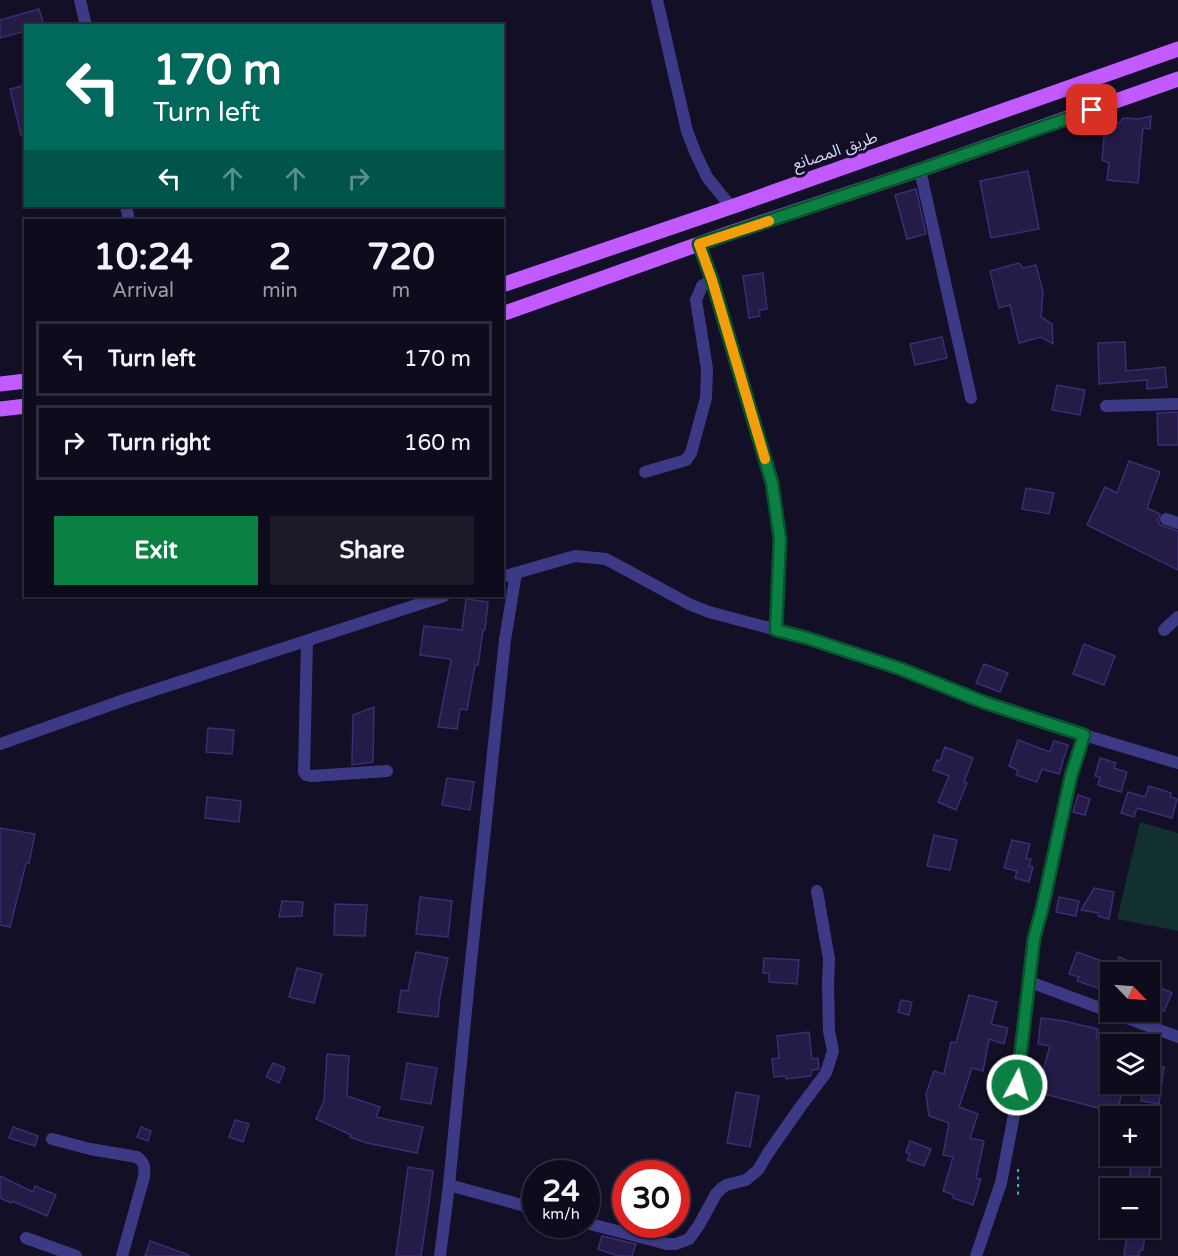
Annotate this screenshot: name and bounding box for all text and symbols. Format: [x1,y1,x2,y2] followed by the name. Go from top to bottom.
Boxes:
[153,45,282,96] text: 170 m
[54,48,132,126] icon: left
[1066,84,1117,135] pin
[1075,93,1108,126] icon: arrive
[153,96,260,129] text: Turn left
[790,127,881,177] street label: طريق المصانع
[153,162,186,195] icon: left
[216,162,249,195] icon: ahead
[279,162,312,195] icon: ahead
[342,162,375,195] icon: right
[93,236,193,279] text: 10:24
[269,236,291,279] text: 2
[367,236,435,279] text: 720
[112,279,174,303] text: Arrival
[262,279,298,303] text: min
[392,279,410,303] text: m
[57,342,90,375] icon: left
[108,346,196,372] text: Turn left
[404,346,471,372] text: 170 m
[57,426,90,459] icon: right
[108,430,210,456] text: Turn right
[404,430,471,456] text: 160 m
[54,516,258,585] button: Exit
[270,516,474,585] button: Share
[1100,962,1160,1022] north arrow
[1100,962,1160,1238] map controls
[1100,1034,1160,1094] button: layers
[985,1053,1049,1117] position arrow
[1100,1106,1160,1166] button: +
[612,1160,690,1238] speed limit sign: 30
[542,1173,580,1210] text: 24
[1100,1178,1160,1238] button: −
[542,1205,580,1223] text: km/h

